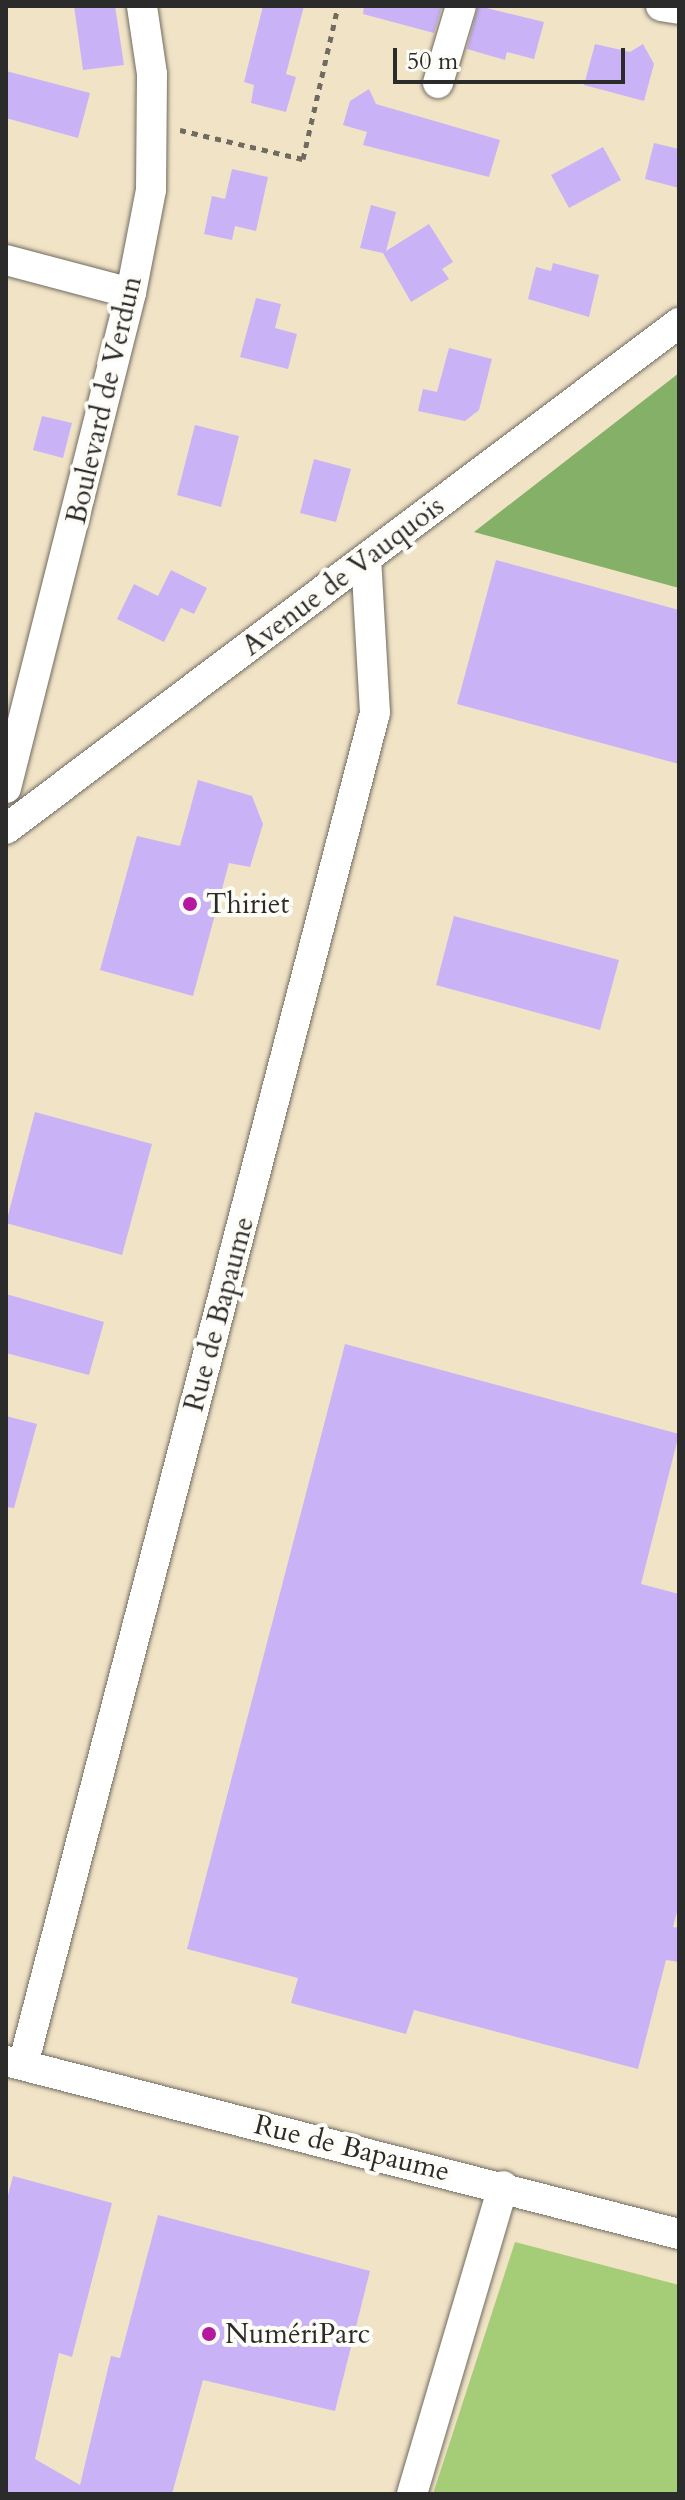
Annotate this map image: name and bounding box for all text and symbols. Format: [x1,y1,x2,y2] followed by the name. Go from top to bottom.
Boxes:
[397,32,629,82] scale bar
[407,45,458,78] text: 50 m
[59,273,149,527] street label: Boulevard de Verdun
[235,489,451,663] street label: Avenue de Vauquois
[206,887,289,921] place label: Thiriet
[181,895,199,913] marker: Thiriet
[177,1213,261,1415] street label: Rue de Bapaume
[251,2108,453,2188] street label: Rue de Bapaume
[225,2317,370,2351] place label: NumériParc
[200,2325,218,2343] marker: NumériParc

